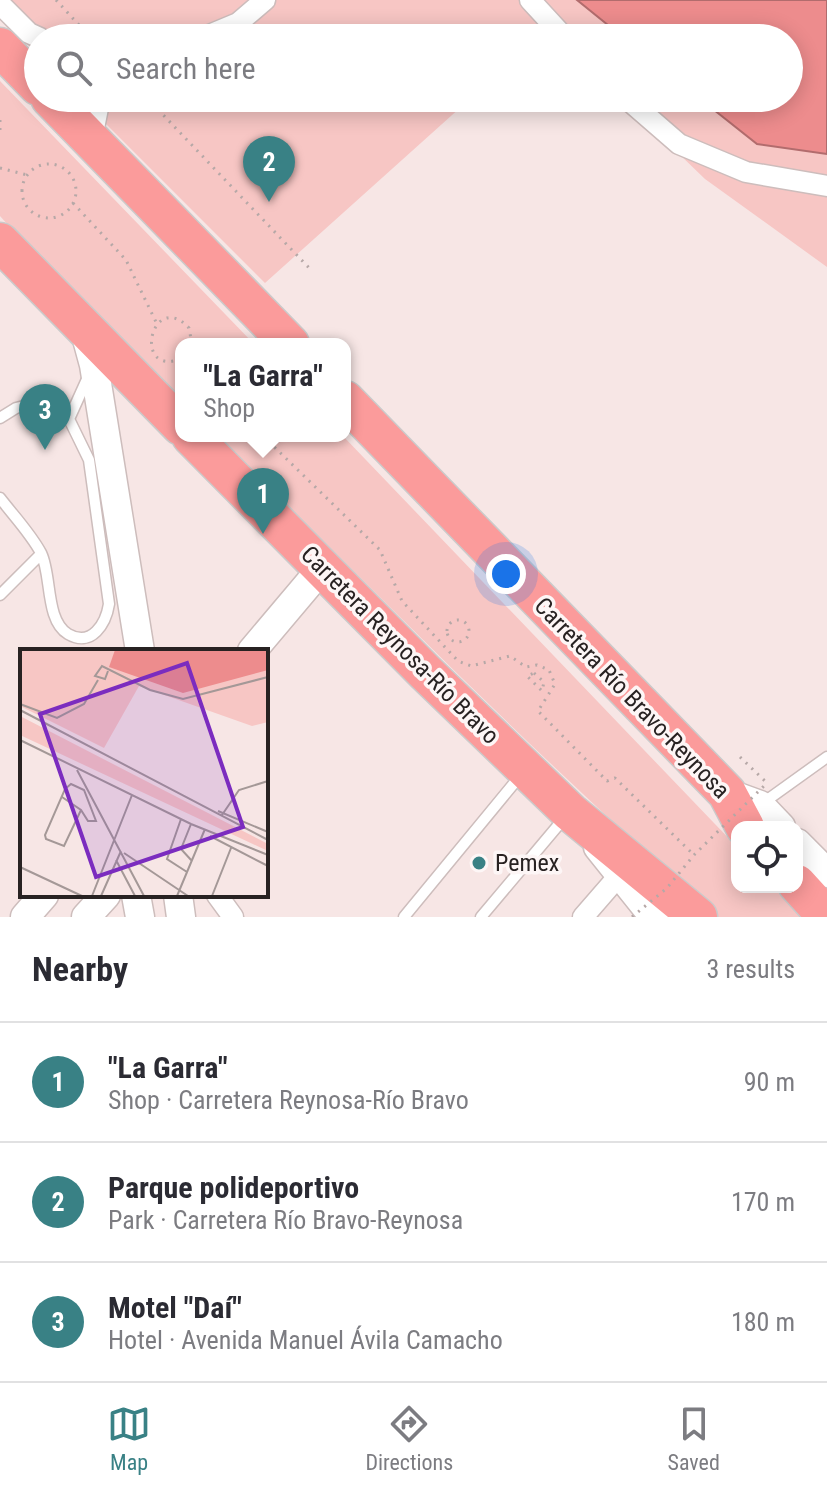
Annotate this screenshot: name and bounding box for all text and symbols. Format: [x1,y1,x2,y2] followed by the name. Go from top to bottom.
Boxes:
[24,24,803,112] search box
[52,46,96,90] icon: search
[116,51,256,86] text: Search here
[243,136,295,202] pin: 2
[175,338,351,442] popup
[203,358,323,393] text: "La Garra"
[19,384,71,450] pin: 3
[203,393,255,423] text: Shop
[237,468,289,534] pin: 1
[295,540,505,750] street label: Carretera Reynosa-Río Bravo
[486,554,526,594] your location
[529,592,735,804] street label: Carretera Río Bravo-Reynosa
[20,649,268,897] inset map
[731,821,803,893] map controls
[731,821,803,893] button: locate
[495,849,559,877] place label: Pemex
[470,854,488,872] marker: Pemex
[32,949,128,989] text: Nearby
[706,954,795,984] text: 3 results
[108,1050,228,1085] text: "La Garra"
[51,1067,65,1097] text: 1
[744,1067,795,1097] text: 90 m
[108,1085,469,1115] text: Shop · Carretera Reynosa-Río Bravo
[108,1170,359,1205] text: Parque polideportivo
[51,1187,65,1217] text: 2
[731,1187,795,1217] text: 170 m
[108,1205,463,1235] text: Park · Carretera Río Bravo-Reynosa
[108,1290,242,1325] text: Motel "Daí"
[51,1307,65,1337] text: 3
[731,1307,795,1337] text: 180 m
[108,1325,503,1355] text: Hotel · Avenida Manuel Ávila Camacho
[107,1402,151,1475] tab: Map
[365,1402,453,1475] tab: Directions
[668,1402,720,1475] tab: Saved

